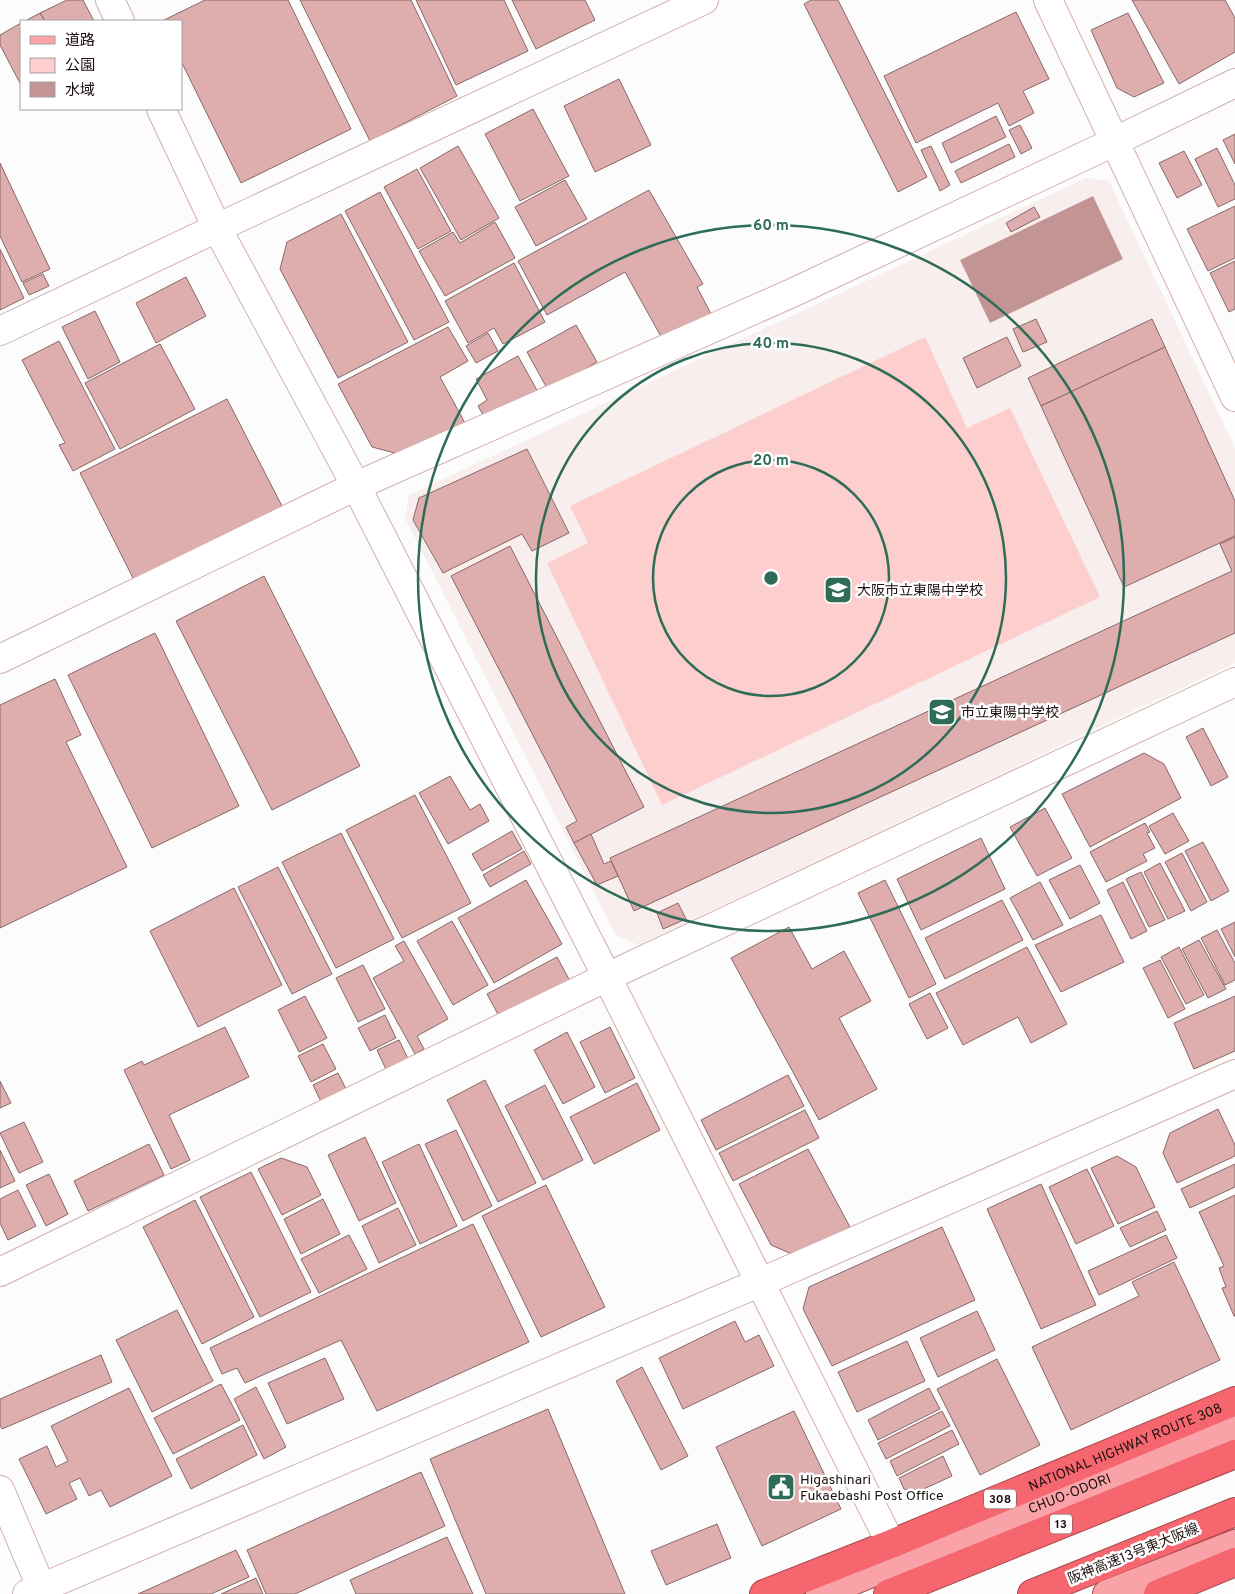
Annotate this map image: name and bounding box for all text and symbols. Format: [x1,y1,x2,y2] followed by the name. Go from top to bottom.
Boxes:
[20,20,182,110] legend
[65,32,95,51] text: 道路
[65,57,95,76] text: 公園
[65,82,95,101] text: 水域
[753,217,789,236] text: 60 m
[753,335,789,354] text: 40 m
[753,452,789,471] text: 20 m
[762,569,780,587] centre of rings
[823,575,853,605] school or university icon: 大阪市立東陽中学校
[857,583,983,600] place label: 大阪市立東陽中学校
[927,697,957,727] school or university icon: 市立東陽中学校
[961,705,1059,722] place label: 市立東陽中学校
[1026,1400,1225,1496] street label: NATIONAL HIGHWAY ROUTE 308
[1026,1471,1114,1518] street label: CHUO-ODORI
[766,1472,796,1502] public building icon: Higashinari Fukaebashi Post Office
[800,1472,944,1505] place label: Higashinari Fukaebashi Post Office
[984,1490,1016,1508] road number: 308
[1050,1515,1072,1534] road number: 13
[1066,1520,1201,1588] street label: 阪神高速13号東大阪線

